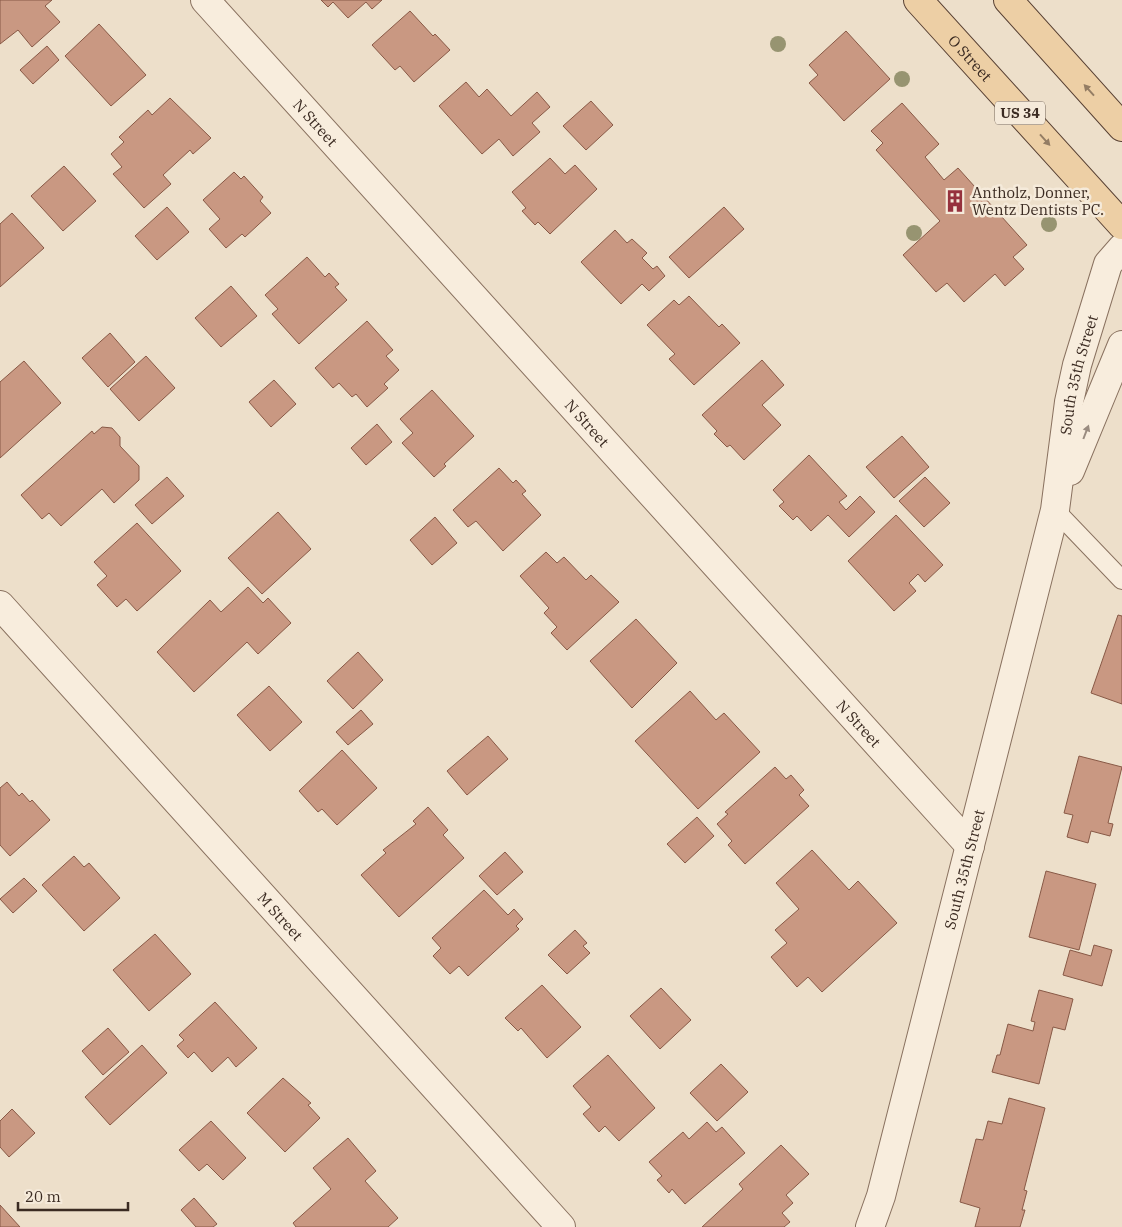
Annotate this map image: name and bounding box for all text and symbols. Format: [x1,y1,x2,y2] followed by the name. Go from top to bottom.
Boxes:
[944,31,996,85] street label: O Street
[1084,84,1095,97] one-way arrow
[289,95,342,150] street label: N Street
[995,102,1045,125] road number: US 34
[1039,134,1051,146] one-way arrow
[972,183,1104,219] place label: Antholz, Donner, Wentz Dentists PC.
[942,188,968,214] building icon: Antholz, Donner, Wentz Dentists PC.
[1055,312,1101,436] street label: South 35th Street
[561,395,614,450] street label: N Street
[1082,424,1090,439] one-way arrow
[833,696,885,751] street label: N Street
[940,807,988,931] street label: South 35th Street
[254,888,307,944] street label: M Street
[18,1180,128,1212] scale bar
[25,1187,61,1206] text: 20 m

